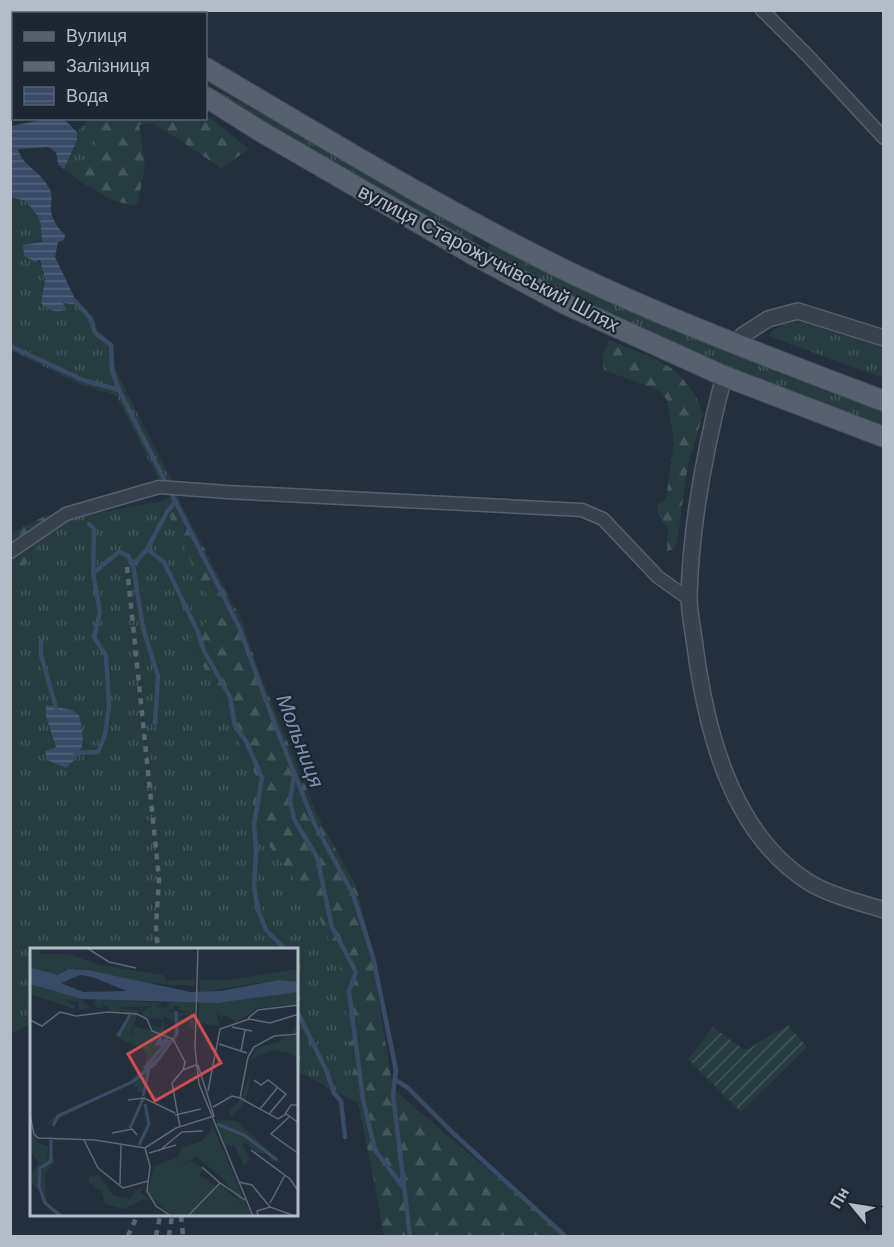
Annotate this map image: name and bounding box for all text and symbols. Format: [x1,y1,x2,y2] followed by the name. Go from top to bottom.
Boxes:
[12,12,207,120] legend
[66,24,127,48] text: Вулиця
[66,54,150,78] text: Залізниця
[66,84,109,108] text: Вода
[354,178,624,338] street label: вулиця Старожучківський Шлях
[269,690,331,792] water label: Мольниця
[30,948,298,1217] inset map
[822,1175,882,1235] north arrow
[825,1183,854,1212] text: Пн

